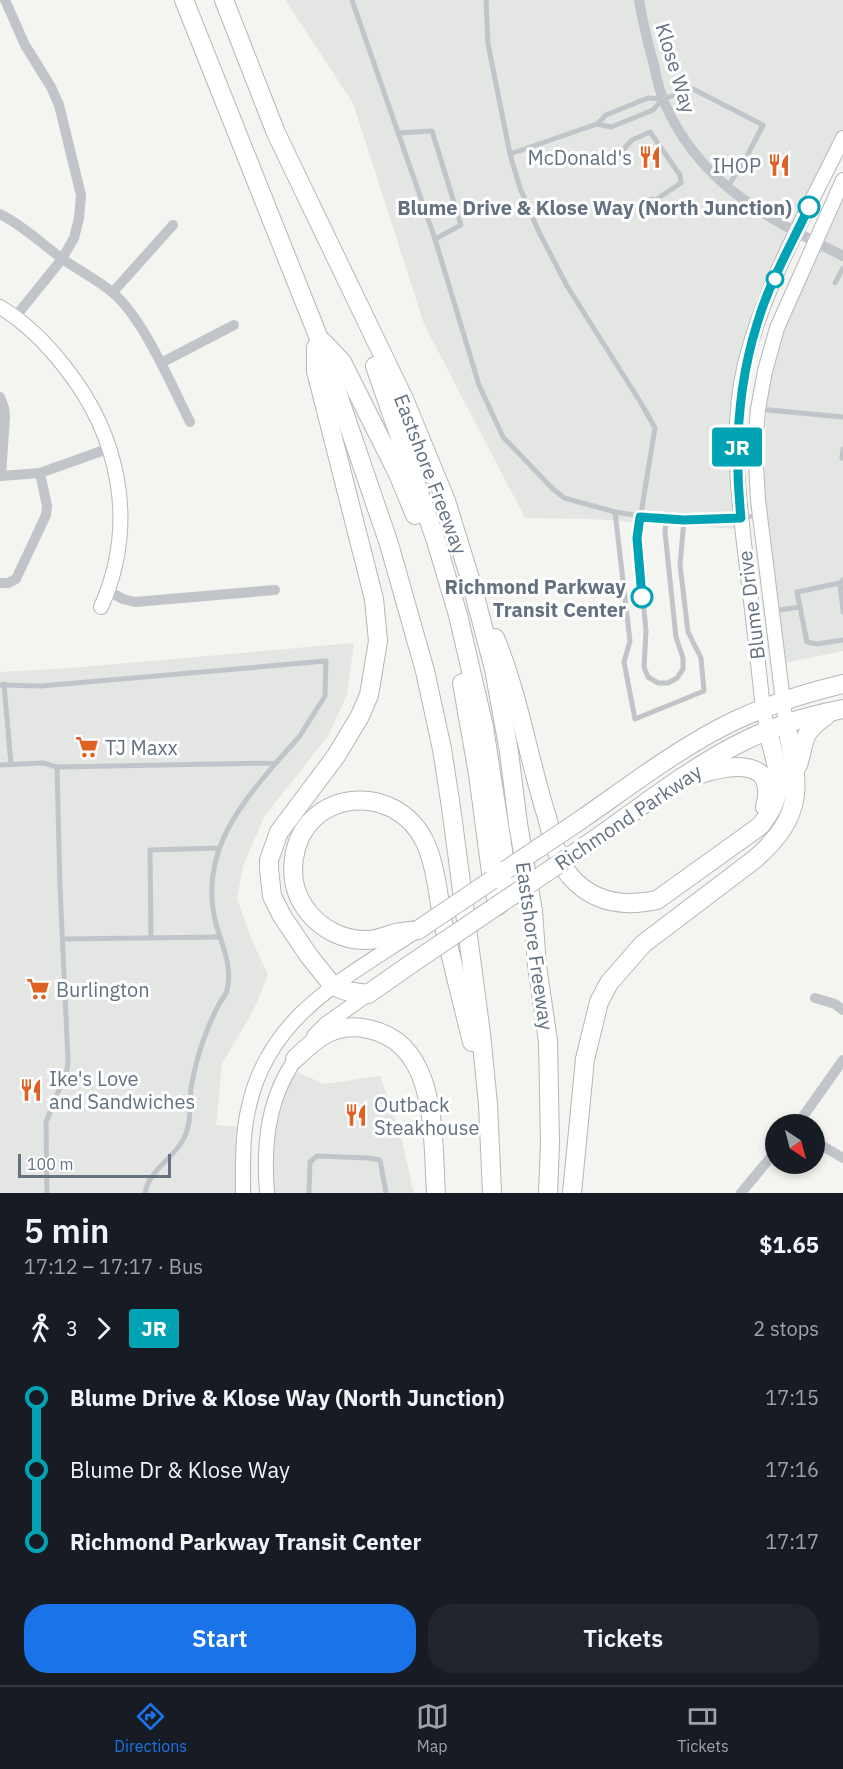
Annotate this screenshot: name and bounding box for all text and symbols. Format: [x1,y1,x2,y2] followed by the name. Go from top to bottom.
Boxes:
[650,20,703,116] street label: Klose Way
[527,144,632,171] place label: McDonald's
[637,144,663,170] restaurant icon: McDonald's
[713,152,761,179] place label: IHOP
[766,152,792,178] restaurant icon: IHOP
[397,194,792,221] place label: Blume Drive & Klose Way (North Junction)
[798,196,820,218] marker: Blume Drive & Klose Way (North Junction)
[766,270,784,288] unlabelled marker
[388,390,474,558] street label: Eastshore Freeway
[710,428,764,466] line badge: JR
[724,433,750,461] text: JR
[731,549,771,661] street label: Blume Drive
[444,573,626,623] place label: Richmond Parkway Transit Center
[631,586,653,608] marker: Richmond Parkway Transit Center
[74,734,100,760] supermarket icon: TJ Maxx
[105,734,178,761] place label: TJ Maxx
[549,758,707,876] street label: Richmond Parkway
[510,860,560,1032] street label: Eastshore Freeway
[25,976,51,1002] supermarket icon: Burlington
[56,976,150,1003] place label: Burlington
[49,1065,195,1115] place label: Ike's Love and Sandwiches
[18,1077,44,1103] restaurant icon: Ike's Love and Sandwiches
[374,1091,479,1141] place label: Outback Steakhouse
[343,1102,369,1128] restaurant icon: Outback Steakhouse
[765,1114,825,1174] north arrow
[765,1114,825,1174] map controls
[18,1151,171,1178] scale bar
[27,1154,74,1174] text: 100 m
[24,1209,109,1252] text: 5 min
[759,1230,819,1259] text: $1.65
[24,1253,203,1280] text: 17:12 – 17:17 · Bus
[24,1312,57,1345] icon: walk
[87,1312,120,1345] icon: forward
[141,1314,167,1342] text: JR
[66,1315,78,1342] text: 3
[753,1315,819,1342] text: 2 stops
[70,1383,504,1412] text: Blume Drive & Klose Way (North Junction)
[765,1384,819,1411] text: 17:15
[70,1455,290,1484] text: Blume Dr & Klose Way
[765,1456,819,1483] text: 17:16
[70,1527,421,1556] text: Richmond Parkway Transit Center
[765,1528,819,1555] text: 17:17
[24,1604,416,1673] button: Start
[428,1604,819,1673] button: Tickets
[114,1700,187,1756] tab: Directions
[416,1700,449,1756] tab: Map
[677,1700,729,1756] tab: Tickets

